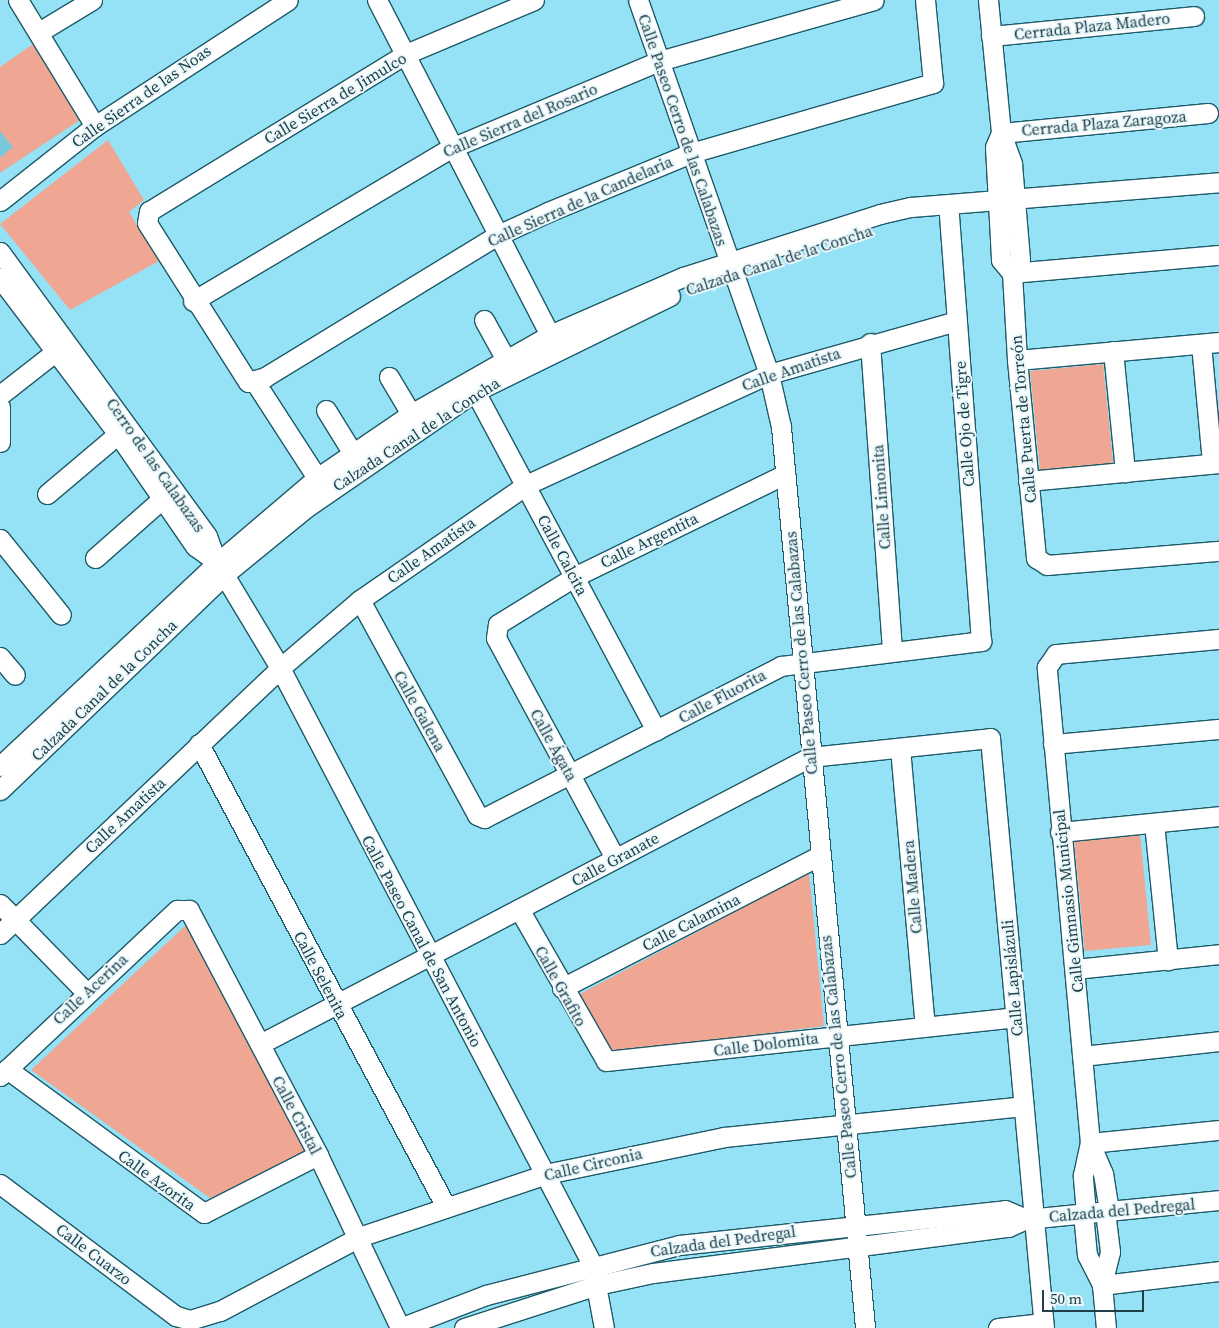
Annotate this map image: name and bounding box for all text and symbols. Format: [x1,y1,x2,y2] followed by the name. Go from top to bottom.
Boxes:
[1013,8,1171,44] street label: Cerrada Plaza Madero
[634,11,732,249] street label: Calle Paseo Cerro de las Calabazas
[68,41,214,151] street label: Calle Sierra de las Noas
[260,48,410,148] street label: Calle Sierra de Jimulco
[440,79,600,161] street label: Calle Sierra del Rosario
[1021,106,1187,140] street label: Cerrada Plaza Zaragoza
[484,151,676,251] street label: Calle Sierra de la Candelaria
[683,221,875,299] street label: Calzada Canal de la Concha
[1006,334,1040,504] street label: Calle Puerta de Torreón
[739,343,843,395] street label: Calle Amatista
[950,360,978,488] street label: Calle Ojo de Tigre
[329,373,503,495] street label: Calzada Canal de la Concha
[102,394,210,536] street label: Cerro de las Calabazas
[868,444,894,550] street label: Calle Limonita
[597,508,701,572] street label: Calle Argentita
[534,511,592,599] street label: Calle Calcita
[383,513,479,587] street label: Calle Amatista
[781,531,821,775] street label: Calle Paseo Cerro de las Calabazas
[27,615,181,765] street label: Calzada Canal de la Concha
[675,665,769,727] street label: Calle Fluorita
[390,667,450,755] street label: Calle Galena
[526,705,582,785] street label: Calle Ágata
[81,773,169,857] street label: Calle Amatista
[1049,808,1087,994] street label: Calle Gimnasio Municipal
[568,828,662,890] street label: Calle Granate
[358,832,486,1050] street label: Calle Paseo Canal de San Antonio
[898,839,926,935] street label: Calle Madera
[639,889,743,955] street label: Calle Calamina
[997,919,1027,1037] street label: Calle Lapislázuli
[290,928,352,1022] street label: Calle Selenita
[816,935,860,1179] street label: Calle Paseo Cerro de las Calabazas
[531,942,591,1030] street label: Calle Grafito
[49,949,131,1029] street label: Calle Acerina
[712,1028,820,1060] street label: Calle Dolomita
[268,1072,326,1158] street label: Calle Cristal
[542,1143,644,1185] street label: Calle Circonia
[114,1145,200,1215] street label: Calle Azorita
[1048,1194,1196,1226] street label: Calzada del Pedregal
[52,1219,136,1289] street label: Calle Cuarzo
[649,1221,797,1261] street label: Calzada del Pedregal
[1044,1280,1146,1312] scale bar
[1050,1288,1082,1309] text: 50 m

